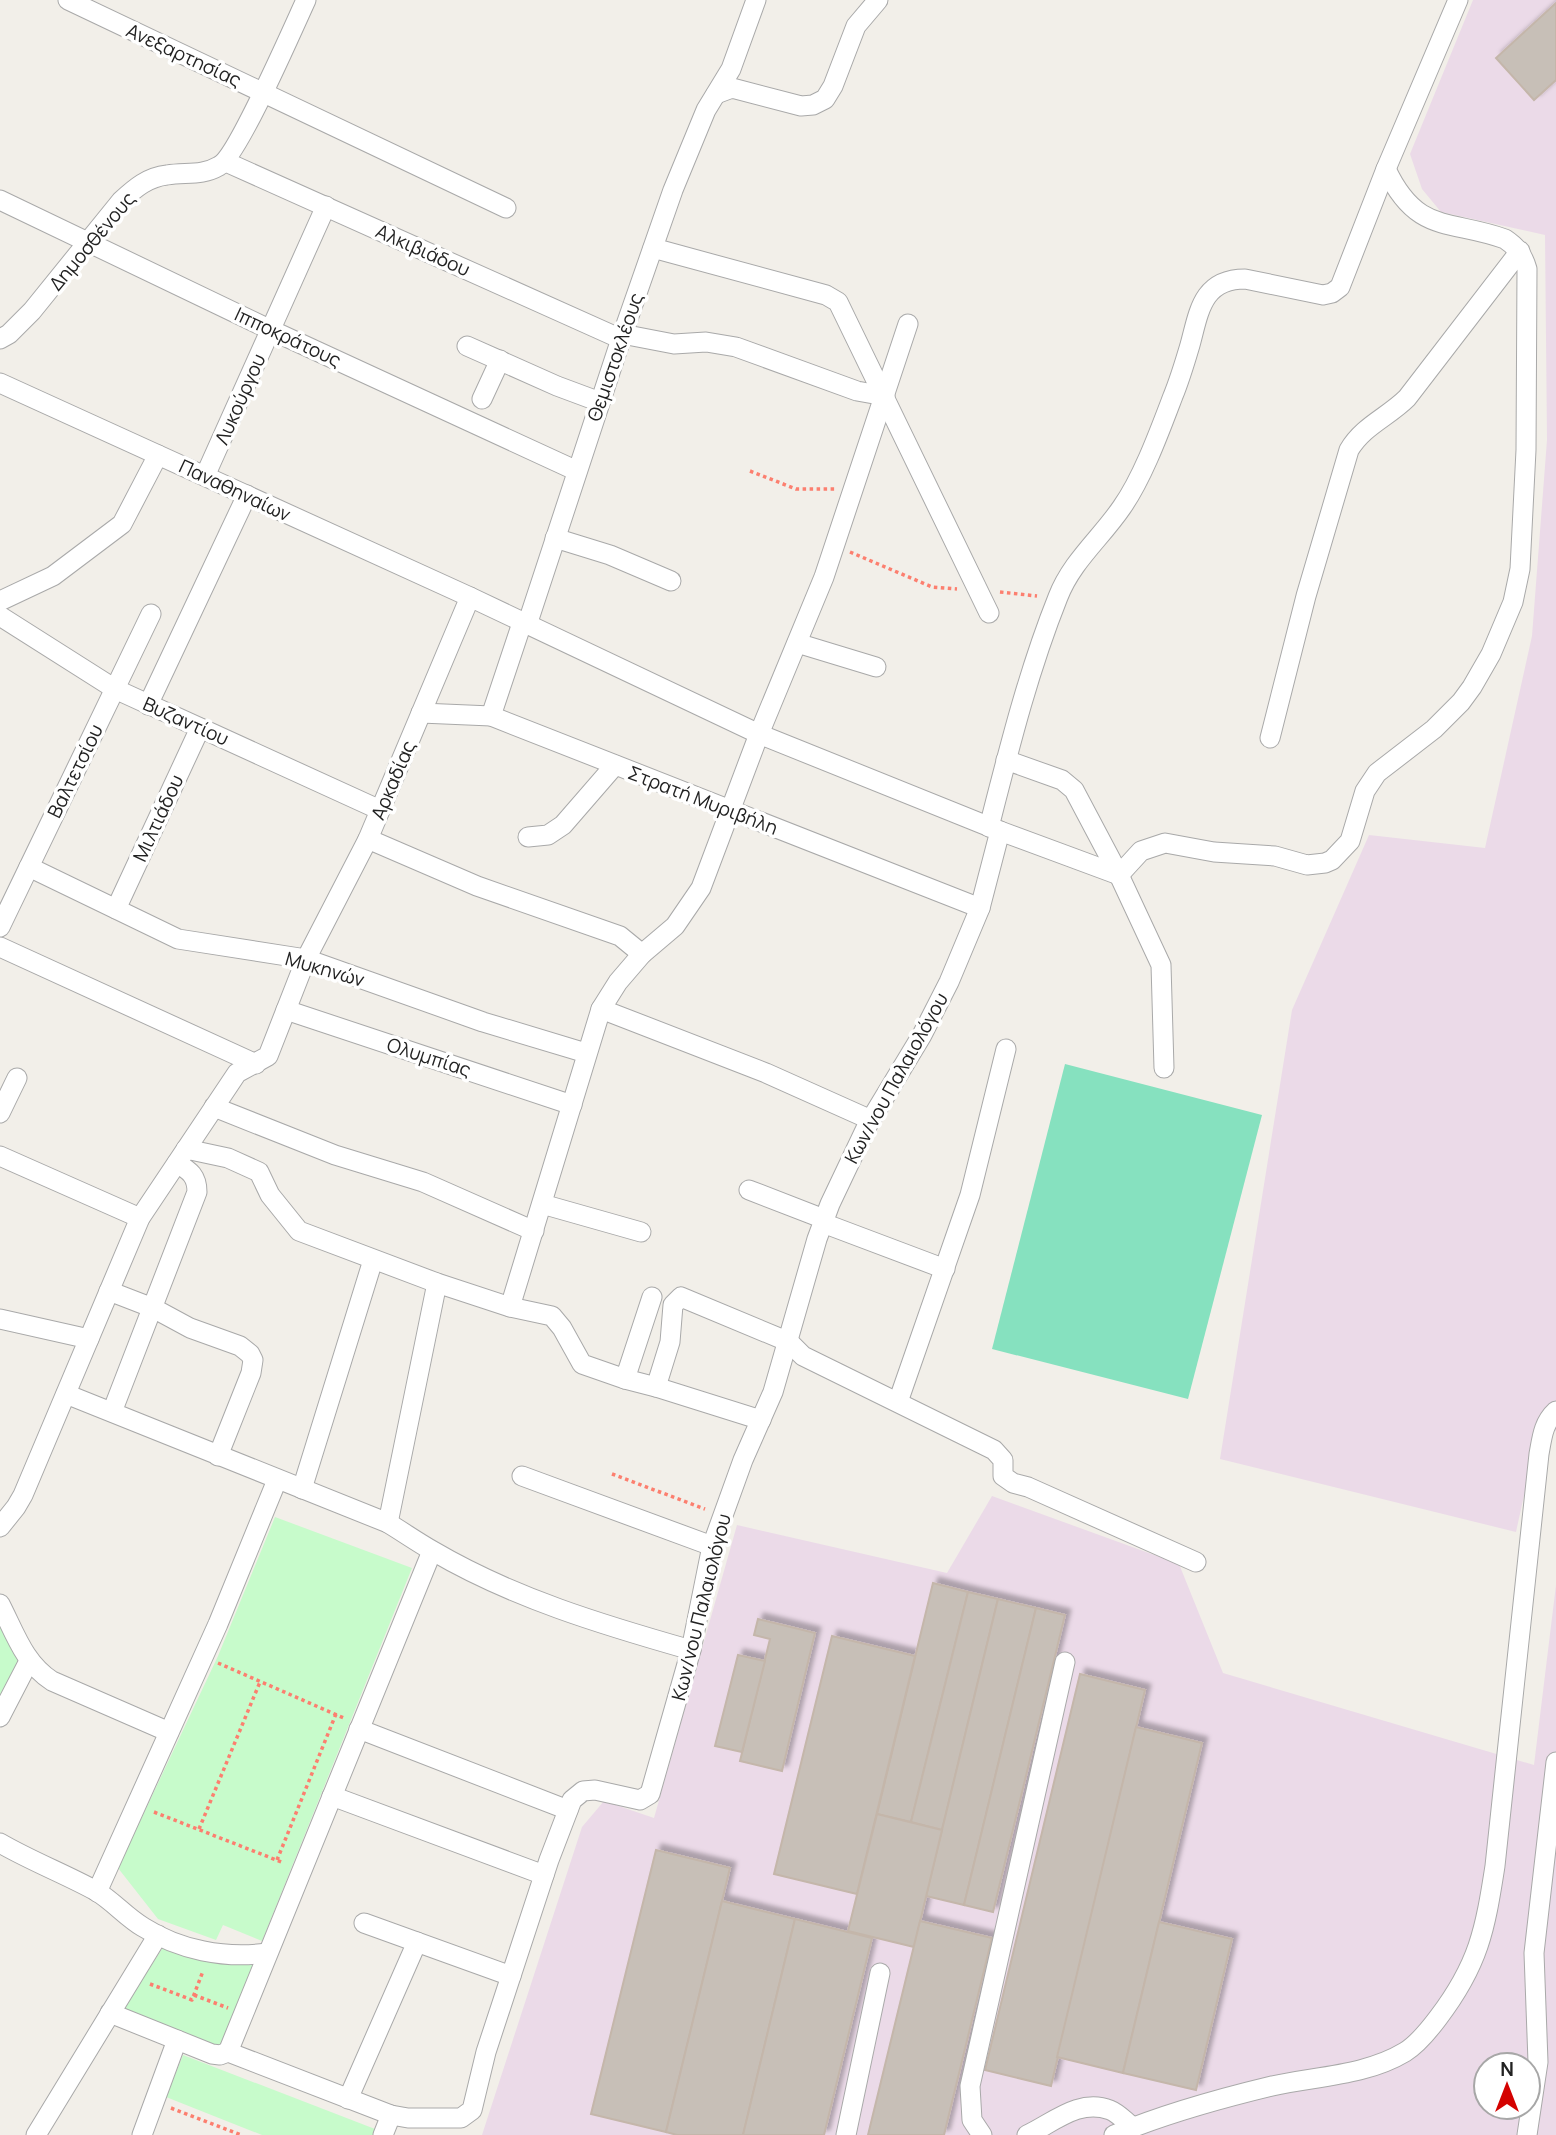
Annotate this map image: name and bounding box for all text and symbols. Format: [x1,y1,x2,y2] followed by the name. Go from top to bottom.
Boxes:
[122,17,246,93] street label: Ανεξαρτησίας
[43,186,141,296] street label: Δημοσθένους
[372,218,474,282] street label: Αλκιβιάδου
[581,289,649,425] street label: Θεμιστοκλέους
[231,301,345,373] street label: Ιπποκράτους
[208,350,272,448] street label: Λυκούργου
[175,453,295,527] street label: Παναθηναίων
[139,691,233,751] street label: Βυζαντίου
[41,720,109,822] street label: Βαλτετσίου
[365,736,421,824] street label: Αρκαδίας
[624,759,782,841] street label: Στρατή Μυριβήλη
[127,770,189,866] street label: Μιλτιάδου
[282,945,368,993] street label: Μυκηνών
[838,988,954,1168] street label: Κων/νου Παλαιολόγου
[384,1031,474,1083] street label: Ολυμπίας
[665,1511,737,1703] street label: Κων/νου Παλαιολόγου
[1472,2051,1542,2121] north arrow
[1500,2056,1514,2082] text: N

